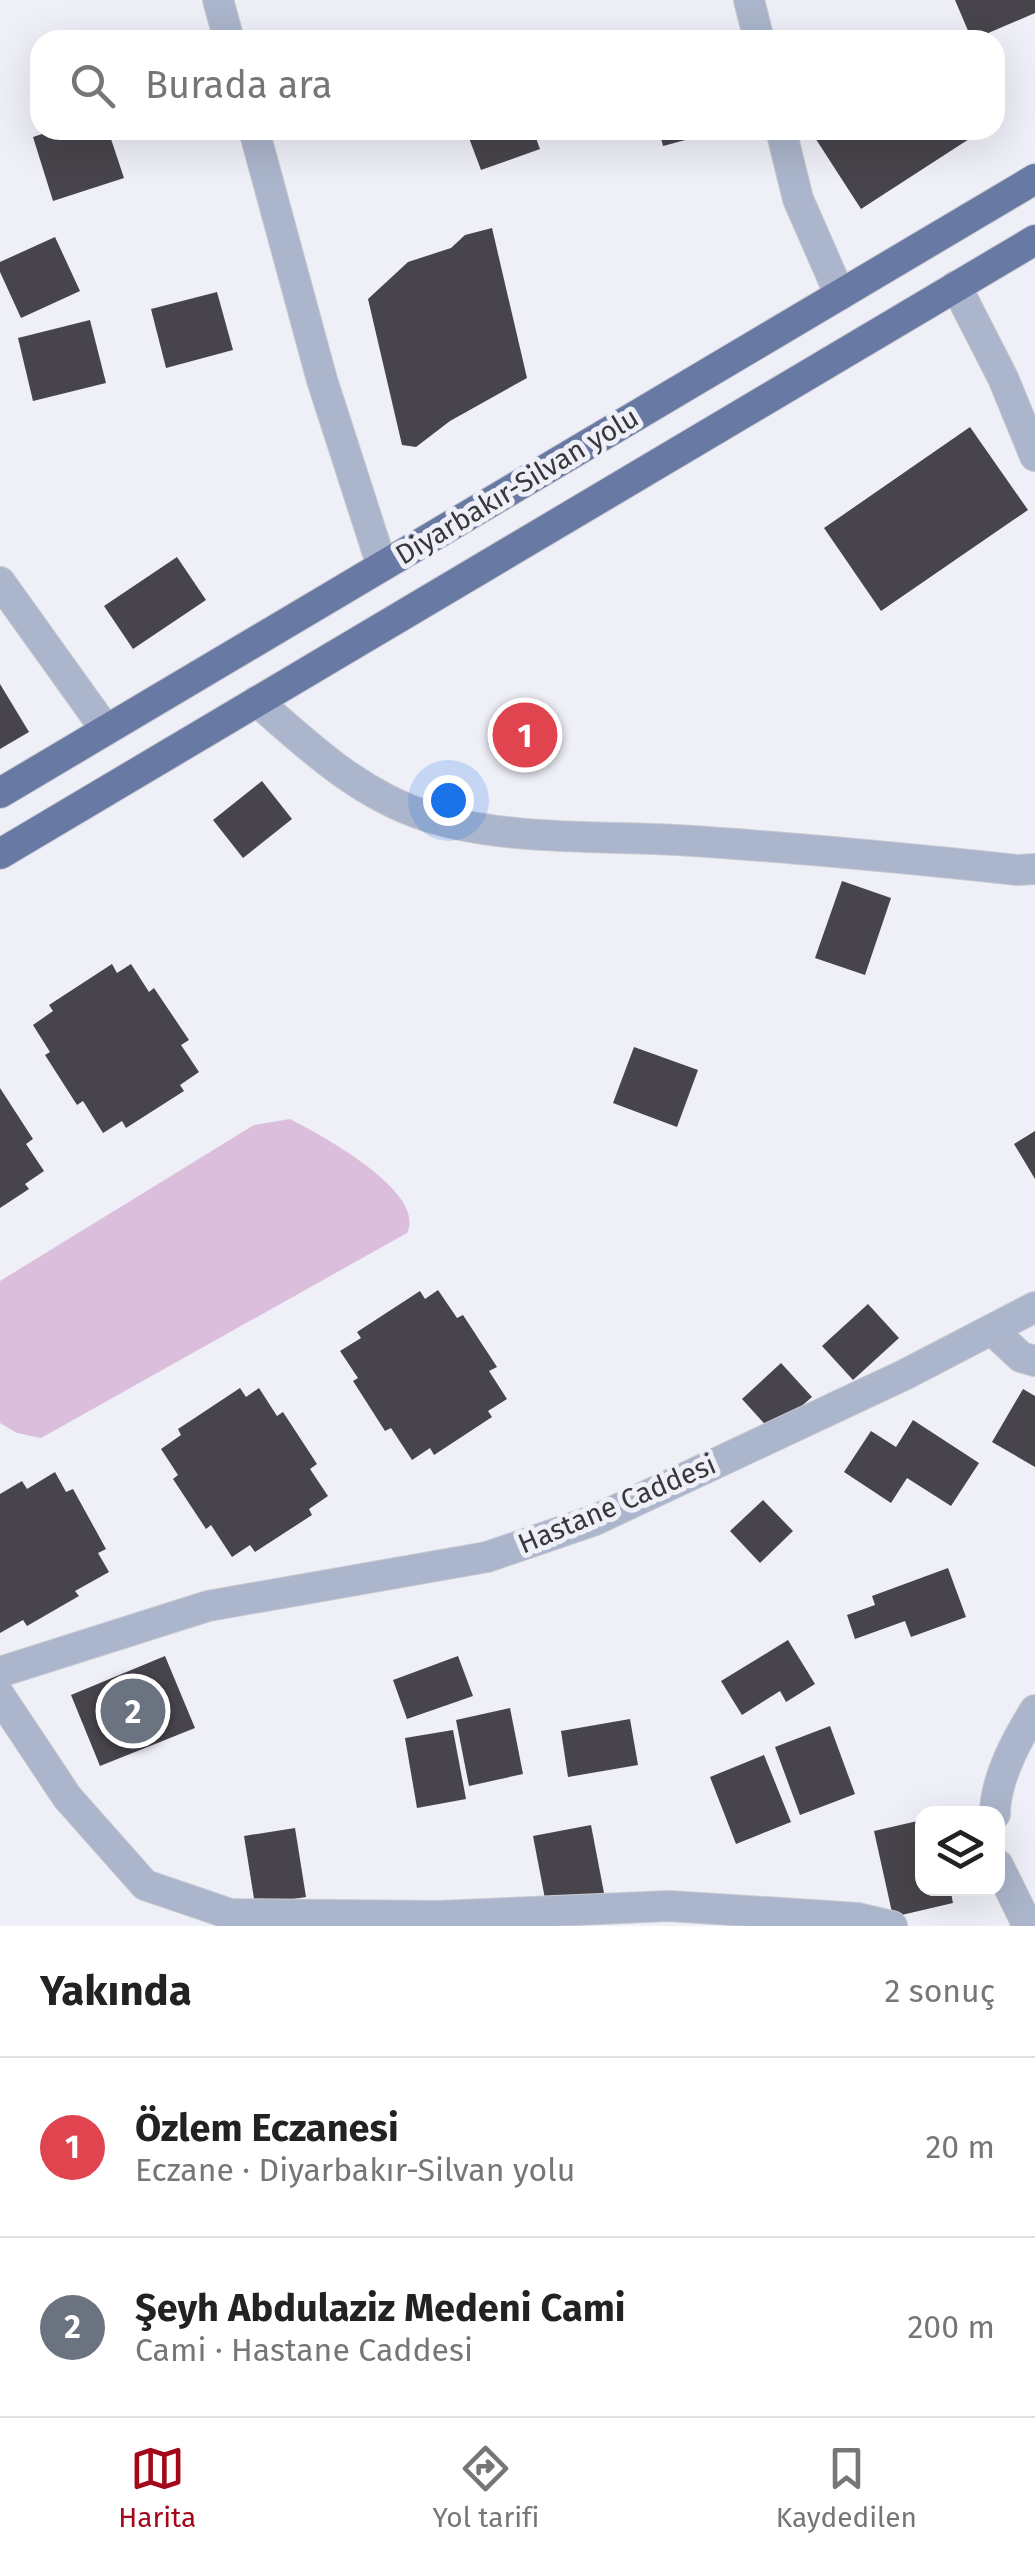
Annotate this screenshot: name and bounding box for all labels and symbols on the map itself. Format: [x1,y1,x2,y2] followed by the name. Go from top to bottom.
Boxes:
[390,400,644,572] street label: Diyarbakır-Silvan yolu
[492,698,558,772] pin: 1
[423,775,474,826] your location
[513,1447,721,1561] street label: Hastane Caddesi
[100,1674,166,1748] pin: 2

